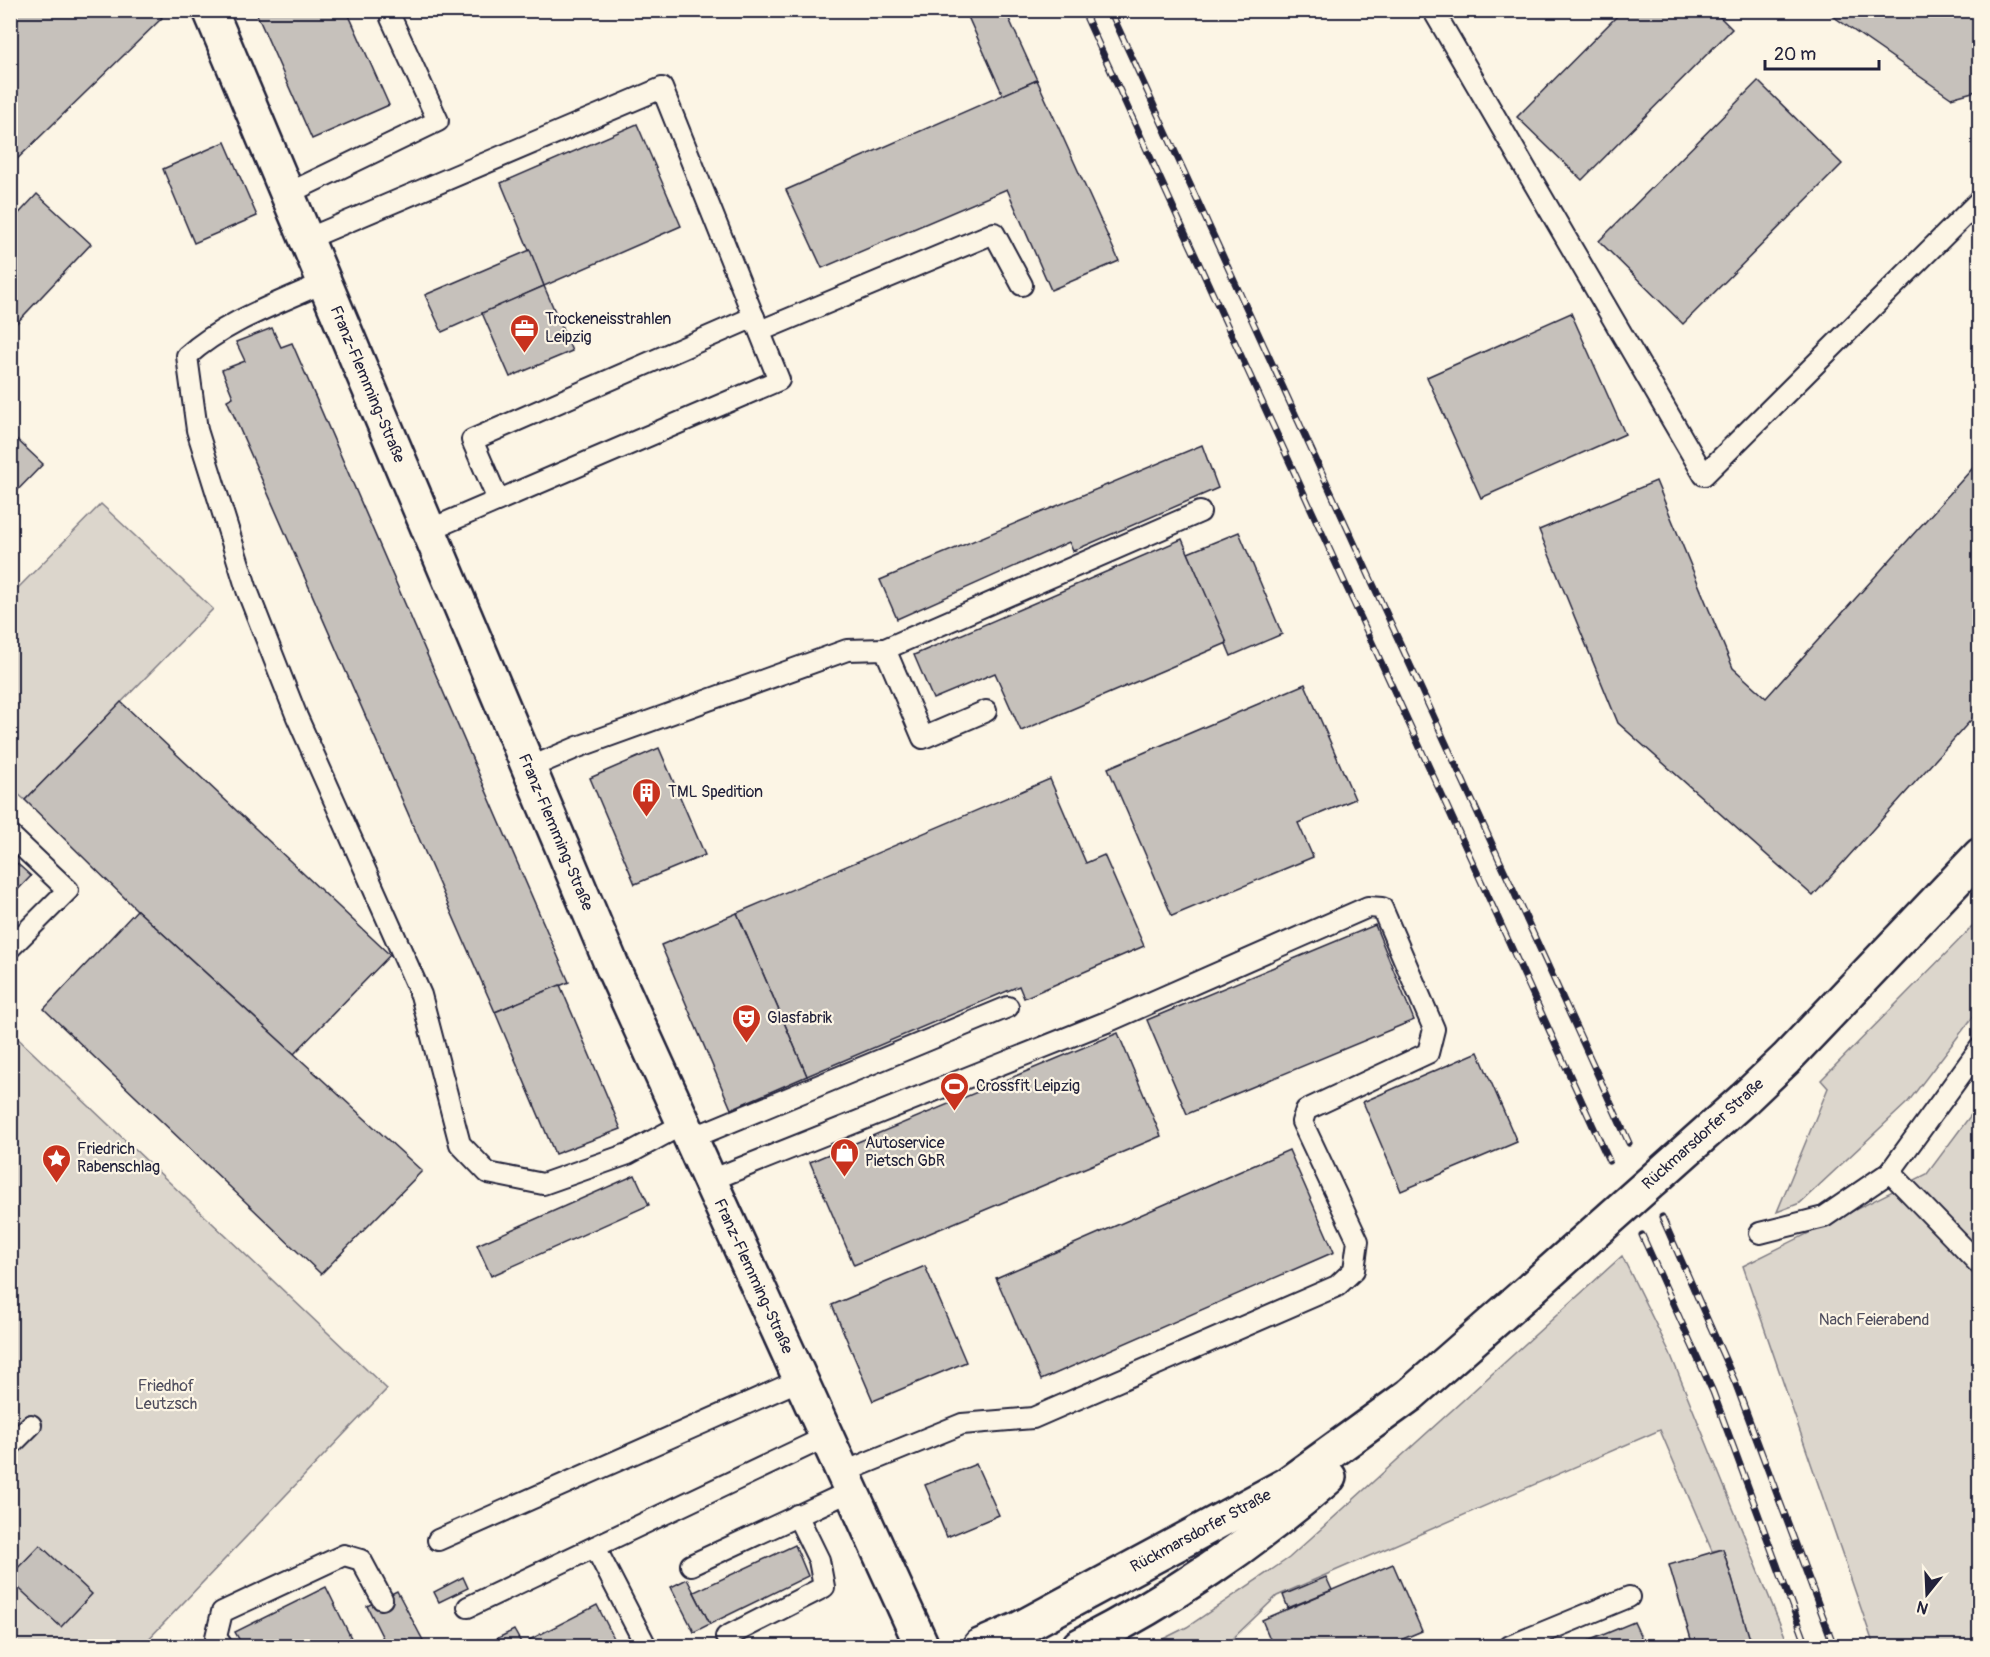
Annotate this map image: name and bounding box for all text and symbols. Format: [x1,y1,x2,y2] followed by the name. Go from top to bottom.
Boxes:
[1765,33,1879,71] scale bar
[1774,43,1816,66] text: 20 m
[326,303,409,466] street label: Franz-Flemming-Straße
[545,309,671,347] place label: Trockeneisstrahlen Leipzig
[508,312,540,354] office icon: Trockeneisstrahlen Leipzig
[514,751,598,914] street label: Franz-Flemming-Straße
[631,776,663,818] building icon: TML Spedition
[668,782,763,802] place label: TML Spedition
[730,1002,762,1044] theatre icon: Glasfabrik
[767,1008,833,1028] place label: Glasfabrik
[939,1070,971,1112] sports icon: Crossfit Leipzig
[1638,1074,1768,1194] street label: Rückmarsdorfer Straße
[976,1076,1080,1096] place label: Crossfit Leipzig
[865,1133,945,1171] place label: Autoservice Pietsch GbR
[828,1136,860,1178] shop icon: Autoservice Pietsch GbR
[77,1139,160,1177] place label: Friedrich Rabenschlag
[40,1142,72,1184] place icon: Friedrich Rabenschlag
[709,1195,798,1357] street label: Franz-Flemming-Straße
[1819,1310,1929,1330] park label: Nach Feierabend
[135,1376,197,1414] park label: Friedhof Leutzsch
[1127,1485,1275,1577] street label: Rückmarsdorfer Straße
[1897,1564,1957,1624] north arrow
[1914,1596,1931,1618] text: N

